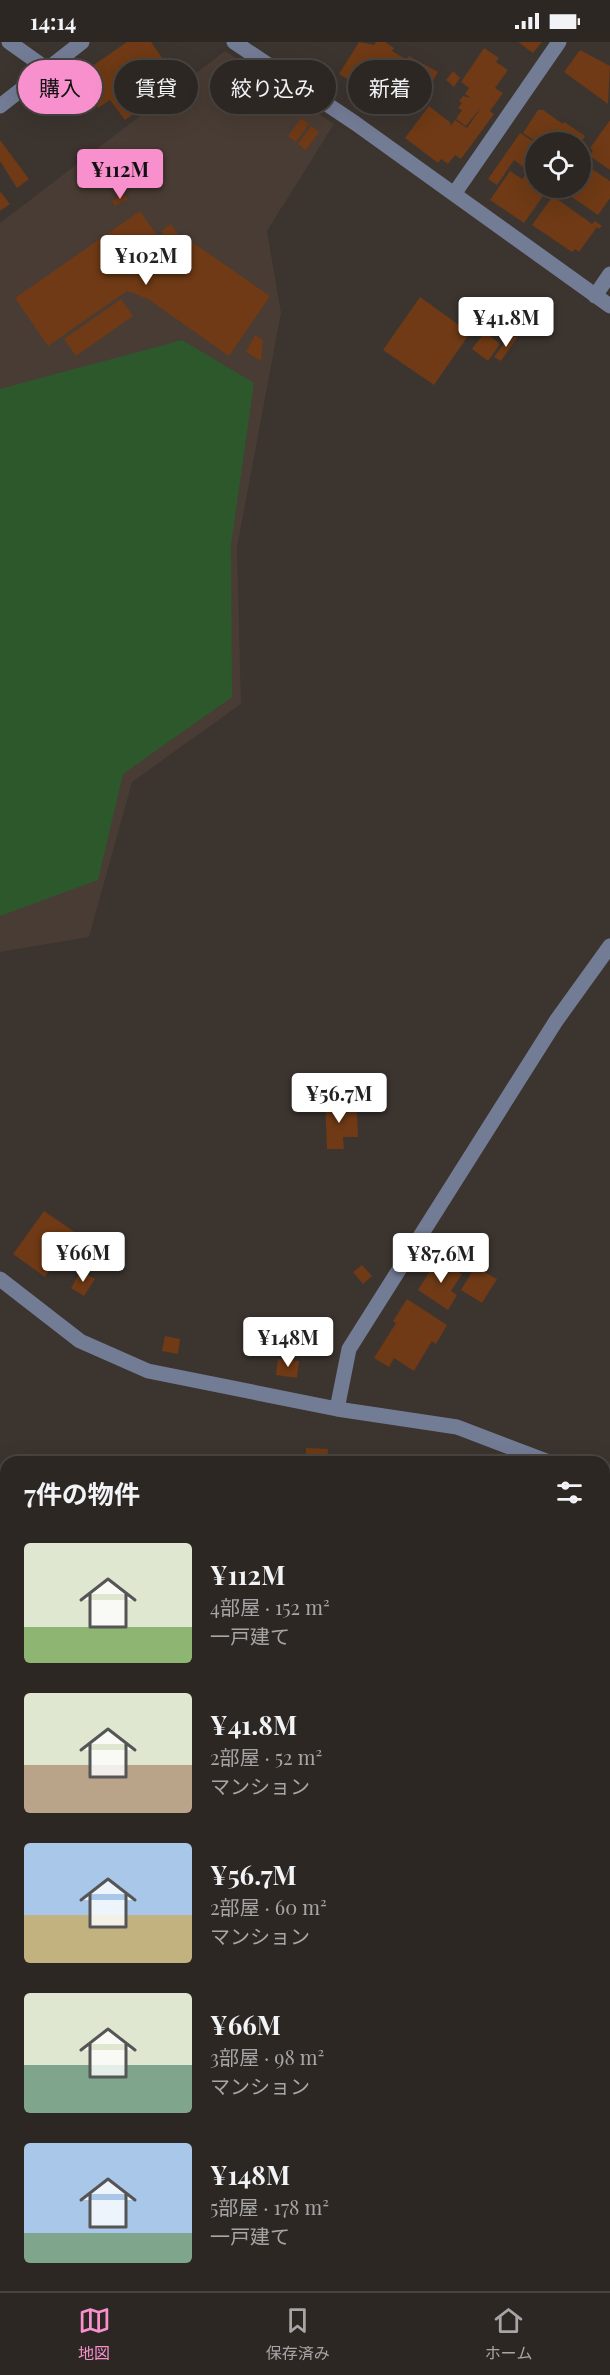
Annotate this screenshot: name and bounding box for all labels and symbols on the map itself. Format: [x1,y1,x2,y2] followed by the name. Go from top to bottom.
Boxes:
[78,149,162,200] pin: ¥112M
[104,235,188,286] pin: ¥102M
[457,297,555,348] pin: ¥41.8M
[290,1073,388,1124] pin: ¥56.7M
[47,1232,119,1283] pin: ¥66M
[392,1233,490,1284] pin: ¥87.6M
[246,1317,330,1368] pin: ¥148M

